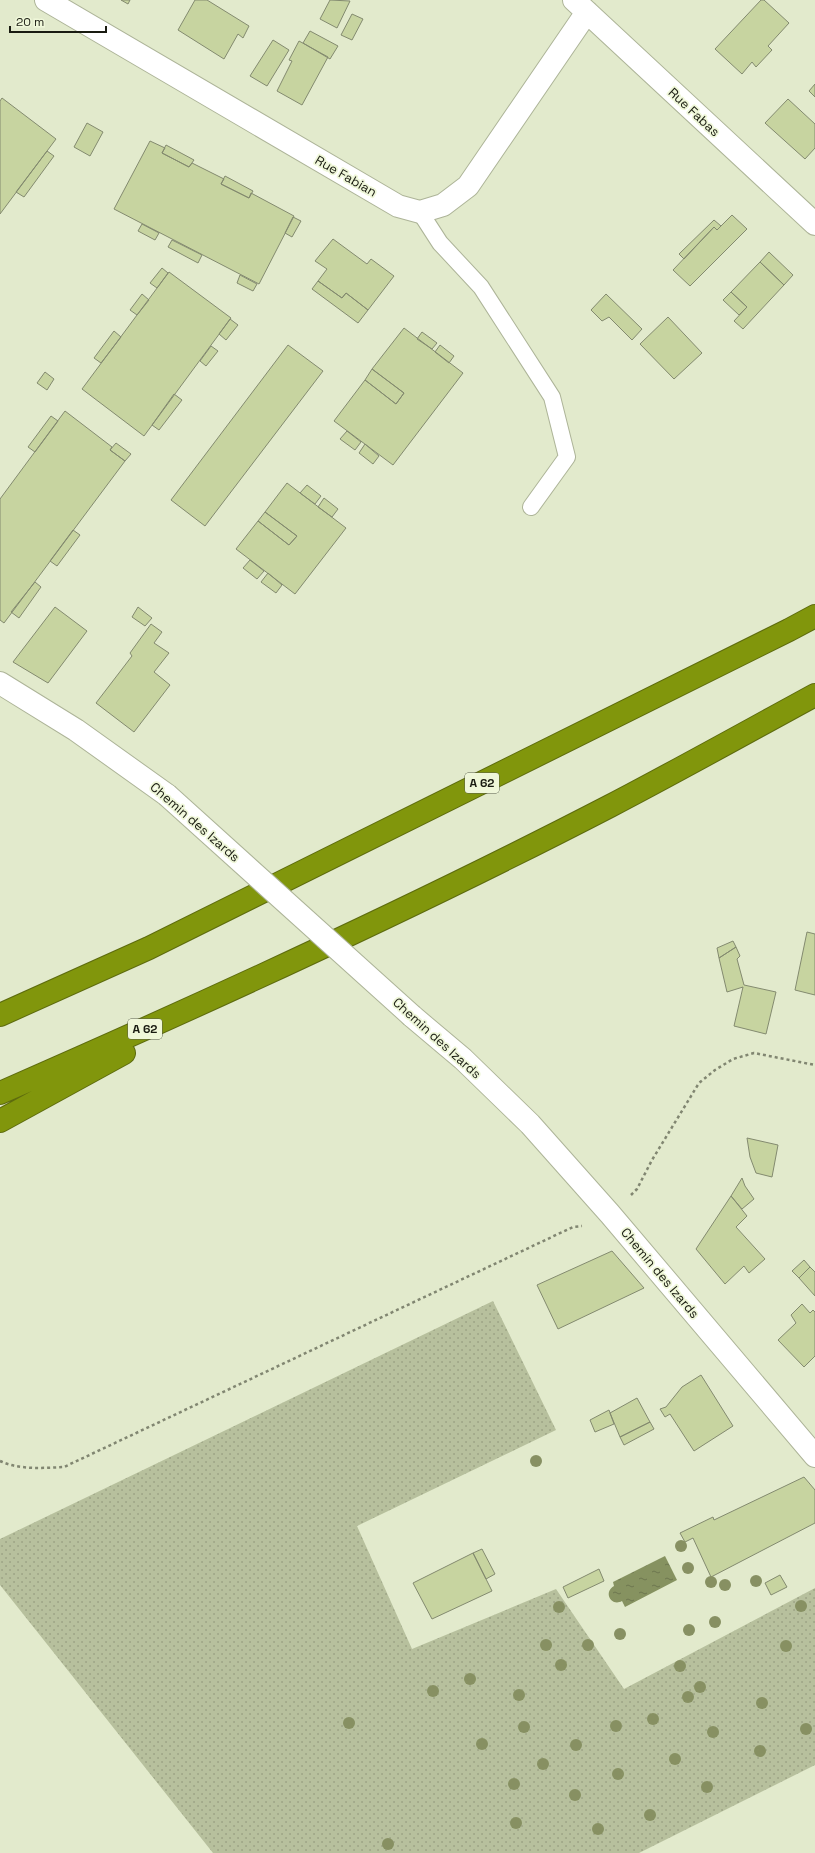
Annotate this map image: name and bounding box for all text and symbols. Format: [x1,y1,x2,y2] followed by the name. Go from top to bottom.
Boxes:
[10,8,106,34] scale bar
[16,14,44,30] text: 20 m
[665,84,723,140] street label: Rue Fabas
[312,151,380,201] street label: Rue Fabian
[465,773,499,793] road number: A 62
[147,778,243,866] street label: Chemin des Izards
[389,994,485,1082] street label: Chemin des Izards
[128,1019,162,1039] road number: A 62
[617,1224,703,1322] street label: Chemin des Izards

